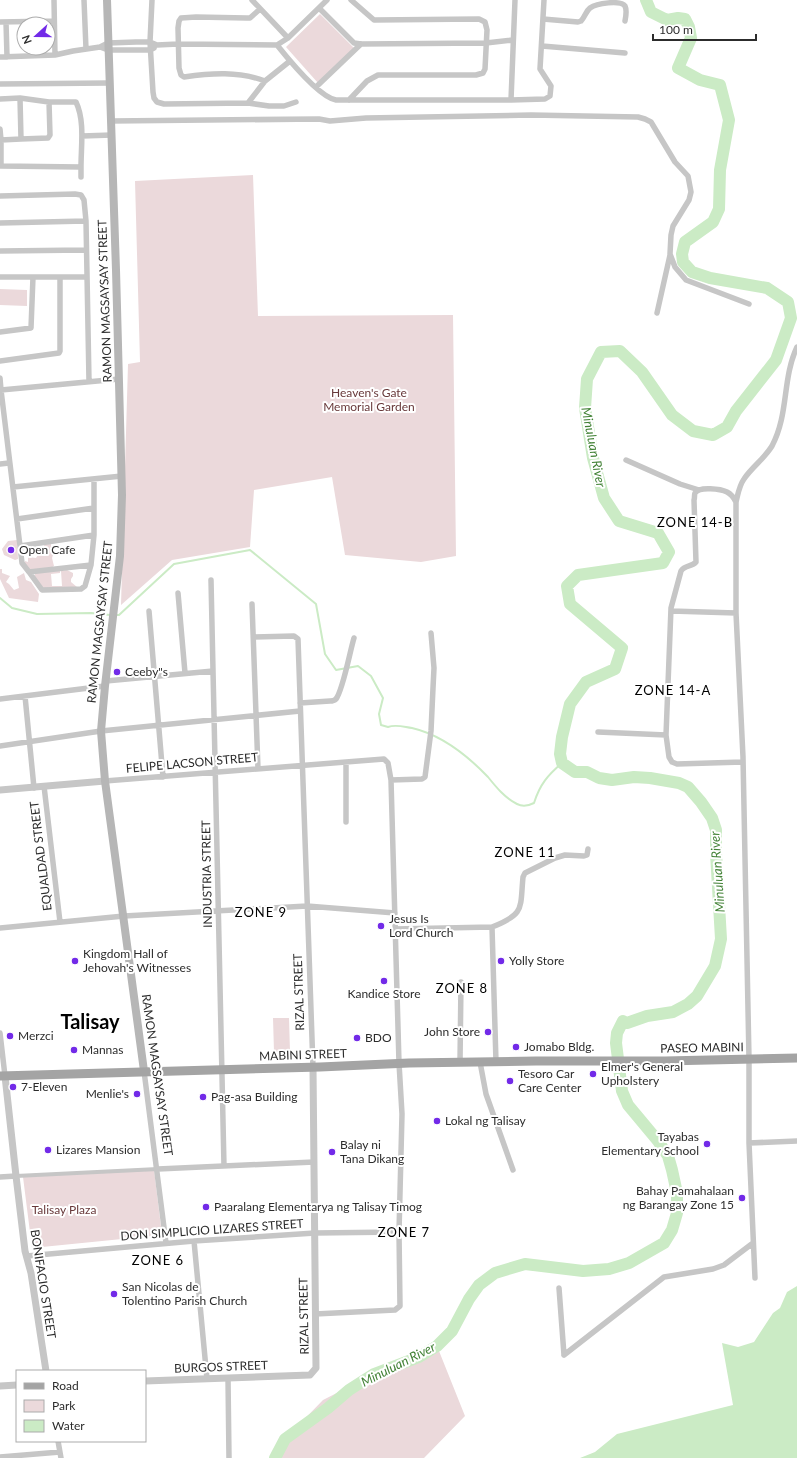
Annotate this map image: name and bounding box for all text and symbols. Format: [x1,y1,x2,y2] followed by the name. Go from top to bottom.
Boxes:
[16,16,56,56] north arrow
[653,16,756,42] scale bar
[659,22,693,37] text: 100 m
[19,33,34,46] text: N
[94,219,115,383] street label: RAMON MAGSAYSAY STREET
[323,385,415,414] park label: Heaven's Gate Memorial Garden
[578,405,610,489] water label: Minuluan River
[657,514,733,530] district label: ZONE 14-B
[84,540,115,704] street label: RAMON MAGSAYSAY STREET
[19,542,76,557] place label: Open Cafe
[6,545,16,555] marker: Open Cafe
[125,664,168,679] place label: Ceeby"s
[112,667,122,677] marker: Ceeby"s
[635,682,711,698] district label: ZONE 14-A
[125,749,259,776] street label: FELIPE LACSON STREET
[26,800,55,912] street label: EQUALDAD STREET
[198,820,215,928] street label: INDUSTRIA STREET
[706,830,728,913] water label: Minuluan River
[495,844,555,860] district label: ZONE 11
[235,904,287,920] district label: ZONE 9
[389,911,453,940] place label: Jesus Is Lord Church
[376,921,386,931] marker: Jesus Is Lord Church
[83,946,191,975] place label: Kingdom Hall of Jehovah's Witnesses
[290,953,307,1031] street label: RIZAL STREET
[509,953,564,968] place label: Yolly Store
[70,956,80,966] marker: Kingdom Hall of Jehovah's Witnesses
[496,956,506,966] marker: Yolly Store
[379,976,389,986] marker: Kandice Store
[436,980,488,996] district label: ZONE 8
[348,986,420,1001] place label: Kandice Store
[139,993,176,1157] street label: RAMON MAGSAYSAY STREET
[60,1009,120,1033] district label: Talisay
[424,1024,480,1039] place label: John Store
[483,1027,493,1037] marker: John Store
[18,1028,54,1043] place label: Merzci
[365,1030,392,1045] place label: BDO
[5,1031,15,1041] marker: Merzci
[352,1033,362,1043] marker: BDO
[524,1039,595,1054] place label: Jomabo Bldg.
[660,1039,744,1056] street label: PASEO MABINI
[82,1042,123,1057] place label: Mannas
[511,1042,521,1052] marker: Jomabo Bldg.
[69,1045,79,1055] marker: Mannas
[259,1045,347,1064] street label: MABINI STREET
[601,1059,683,1088] place label: Elmer's General Upholstery
[518,1066,582,1095] place label: Tesoro Car Care Center
[588,1069,598,1079] marker: Elmer's General Upholstery
[505,1076,515,1086] marker: Tesoro Car Care Center
[21,1079,67,1094] place label: 7-Eleven
[8,1082,18,1092] marker: 7-Eleven
[86,1086,129,1101] place label: Menlie's
[132,1089,142,1099] marker: Menlie's
[211,1089,297,1104] place label: Pag-asa Building
[198,1092,208,1102] marker: Pag-asa Building
[445,1113,527,1128] place label: Lokal ng Talisay
[432,1116,442,1126] marker: Lokal ng Talisay
[601,1129,699,1158] place label: Tayabas Elementary School
[340,1137,404,1166] place label: Balay ni Tana Dikang
[702,1139,712,1149] marker: Tayabas Elementary School
[56,1142,140,1157] place label: Lizares Mansion
[43,1145,53,1155] marker: Lizares Mansion
[327,1147,337,1157] marker: Balay ni Tana Dikang
[623,1183,734,1212] place label: Bahay Pamahalaan ng Barangay Zone 15
[737,1193,747,1203] marker: Bahay Pamahalaan ng Barangay Zone 15
[214,1199,422,1214] place label: Paaralang Elementarya ng Talisay Timog
[32,1202,96,1217] park label: Talisay Plaza
[201,1202,211,1212] marker: Paaralang Elementarya ng Talisay Timog
[120,1216,304,1243] street label: DON SIMPLICIO LIZARES STREET
[378,1224,430,1240] district label: ZONE 7
[27,1228,60,1339] street label: BONIFACIO STREET
[132,1252,184,1268] district label: ZONE 6
[295,1277,312,1355] street label: RIZAL STREET
[122,1279,247,1308] place label: San Nicolas de Tolentino Parish Church
[109,1289,119,1299] marker: San Nicolas de Tolentino Parish Church
[358,1338,438,1390] water label: Minuluan River
[174,1357,268,1376] street label: BURGOS STREET
[16,1370,146,1442] legend
[52,1378,79,1393] text: Road
[52,1398,76,1413] text: Park
[52,1418,85,1433] text: Water

